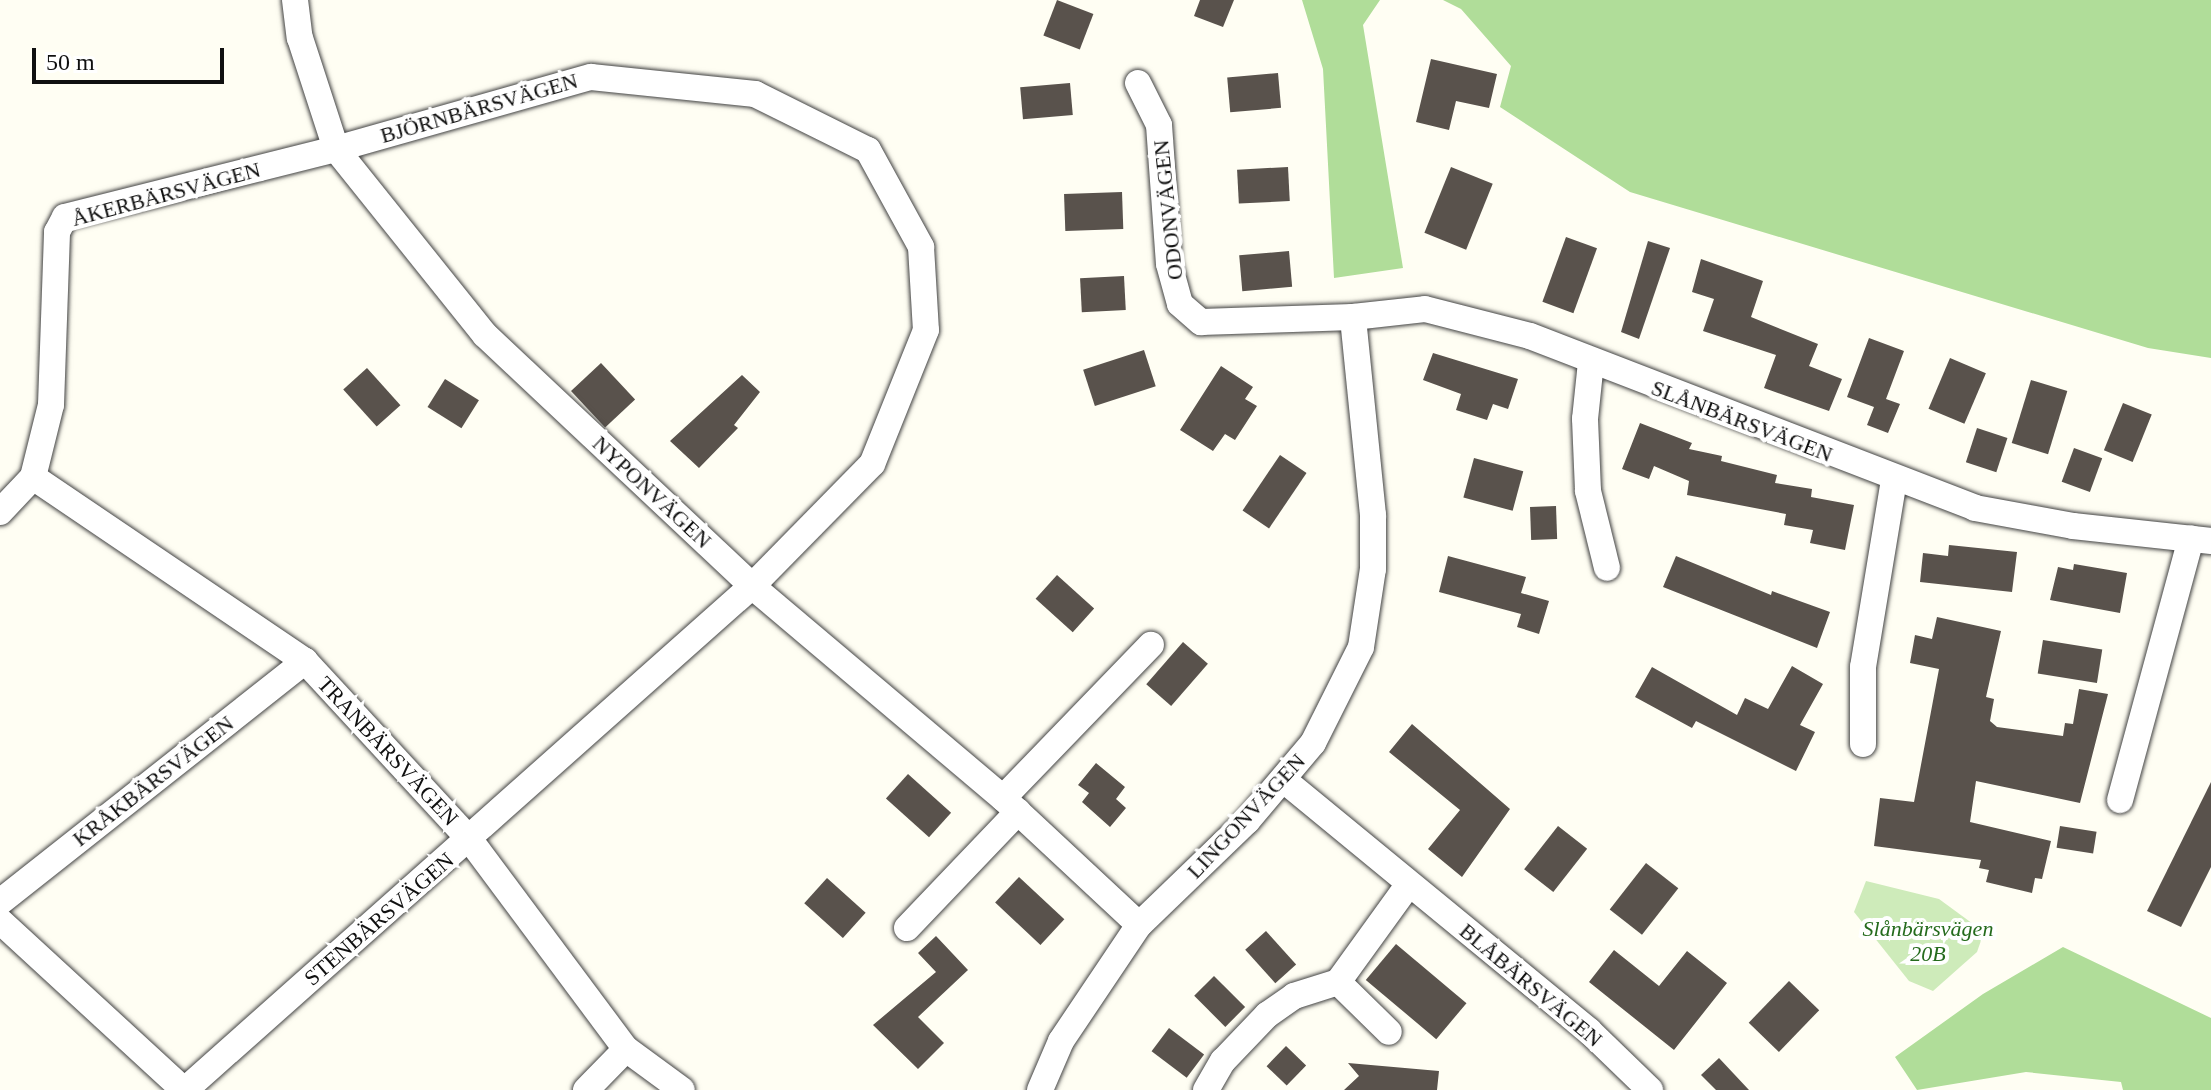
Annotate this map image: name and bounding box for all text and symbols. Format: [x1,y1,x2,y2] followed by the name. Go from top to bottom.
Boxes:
[36,32,228,82] scale bar
[46,49,95,75] text: 50 m
[377,67,581,149] street label: BJÖRNBÄRSVÄGEN
[1148,139,1188,281] street label: ODONVÄGEN
[69,156,263,232] street label: ÅKERBÄRSVÄGEN
[1648,374,1836,468] street label: SLÅNBÄRSVÄGEN
[587,430,717,554] street label: NYPONVÄGEN
[312,671,464,831] street label: TRANBÄRSVÄGEN
[67,710,239,852] street label: KRÅKBÄRSVÄGEN
[1181,748,1311,884] street label: LINGONVÄGEN
[299,847,459,991] street label: STENBÄRSVÄGEN
[1863,915,1993,966] park label: Slånbärsvägen 20B
[1454,918,1608,1052] street label: BLÅBÄRSVÄGEN

